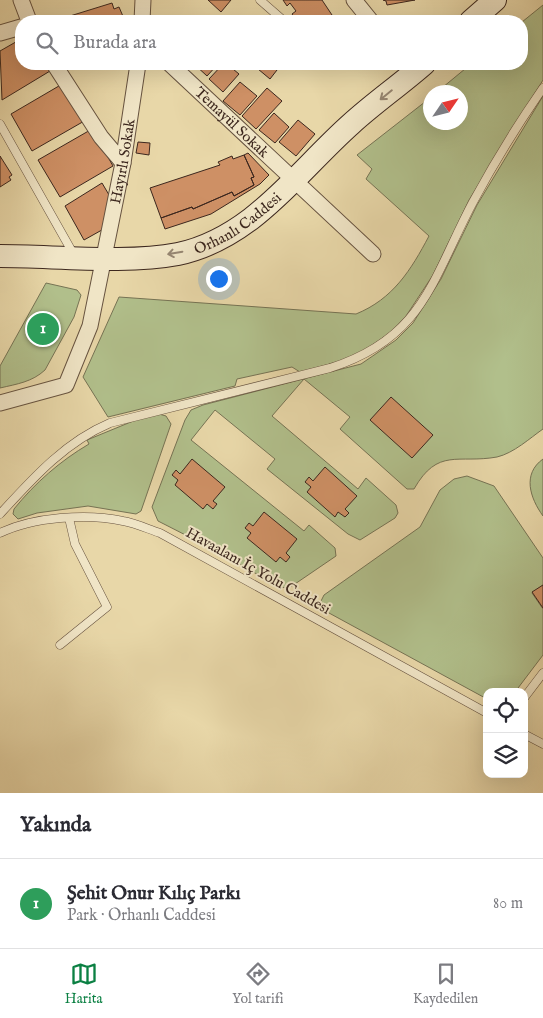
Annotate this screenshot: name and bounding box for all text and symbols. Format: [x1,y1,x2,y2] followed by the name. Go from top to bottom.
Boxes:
[15,15,528,70] search box
[33,29,61,57] icon: search
[73,31,157,55] text: Burada ara
[191,83,274,162] street label: Temayül Sokak
[423,85,468,130] north arrow
[380,89,393,100] one-way arrow
[105,117,139,205] street label: Hayırlı Sokak
[191,188,285,259] street label: Orhanlı Caddesi
[168,249,184,259] one-way arrow
[206,266,232,292] your location
[27,310,59,348] pin: 1
[182,523,334,619] street label: Havaalanı İç Yolu Caddesi
[483,688,528,778] map controls
[483,688,528,733] button: locate
[483,733,528,778] button: layers
[20,812,91,839] text: Yakında
[67,882,241,906] text: Şehit Onur Kılıç Parkı
[33,894,39,914] text: 1
[493,894,523,914] text: 80 m
[67,906,216,926] text: Park · Orhanlı Caddesi
[65,960,103,1008] tab: Harita
[232,960,284,1008] tab: Yol tarifi
[413,960,478,1008] tab: Kaydedilen

